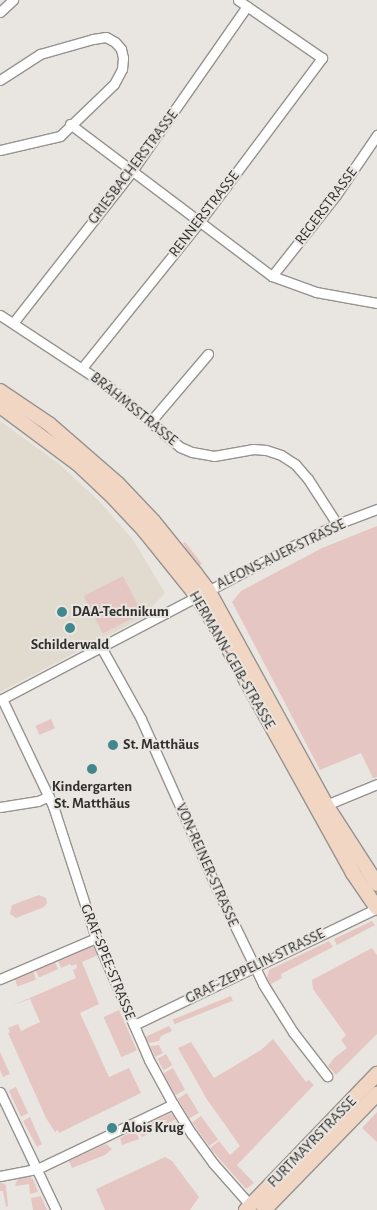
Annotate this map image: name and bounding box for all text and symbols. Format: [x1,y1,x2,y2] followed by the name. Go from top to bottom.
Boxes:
[84,106,182,228] street label: GRIESBACHERSTRASSE
[291,164,361,248] street label: REGERSTRASSE
[165,167,243,261] street label: RENNERSTRASSE
[87,368,181,450] street label: BRAHMSSTRASSE
[213,515,349,593] street label: ALFONS-AUER-STRASSE
[185,588,279,732] street label: HERMANN-GEIB-STRASSE
[72,603,169,621] place label: DAA-Technikum
[56,606,68,618] marker: DAA-Technikum
[64,622,76,634] marker: Schilderwald
[31,636,109,654] place label: Schilderwald
[123,736,199,754] place label: St. Matthäus
[107,739,119,751] marker: St. Matthäus
[86,763,98,775] marker: Kindergarten St. Matthäus
[52,777,132,812] place label: Kindergarten St. Matthäus
[172,800,242,930] street label: VON-REINER-STRASSE
[77,902,139,1022] street label: GRAF-SPEE-STRASSE
[183,925,327,1007] street label: GRAF-ZEPPELIN-STRASSE
[264,1093,360,1191] street label: FURTMAYRSTRASSE
[122,1119,184,1137] place label: Alois Krug
[106,1122,118,1134] marker: Alois Krug

